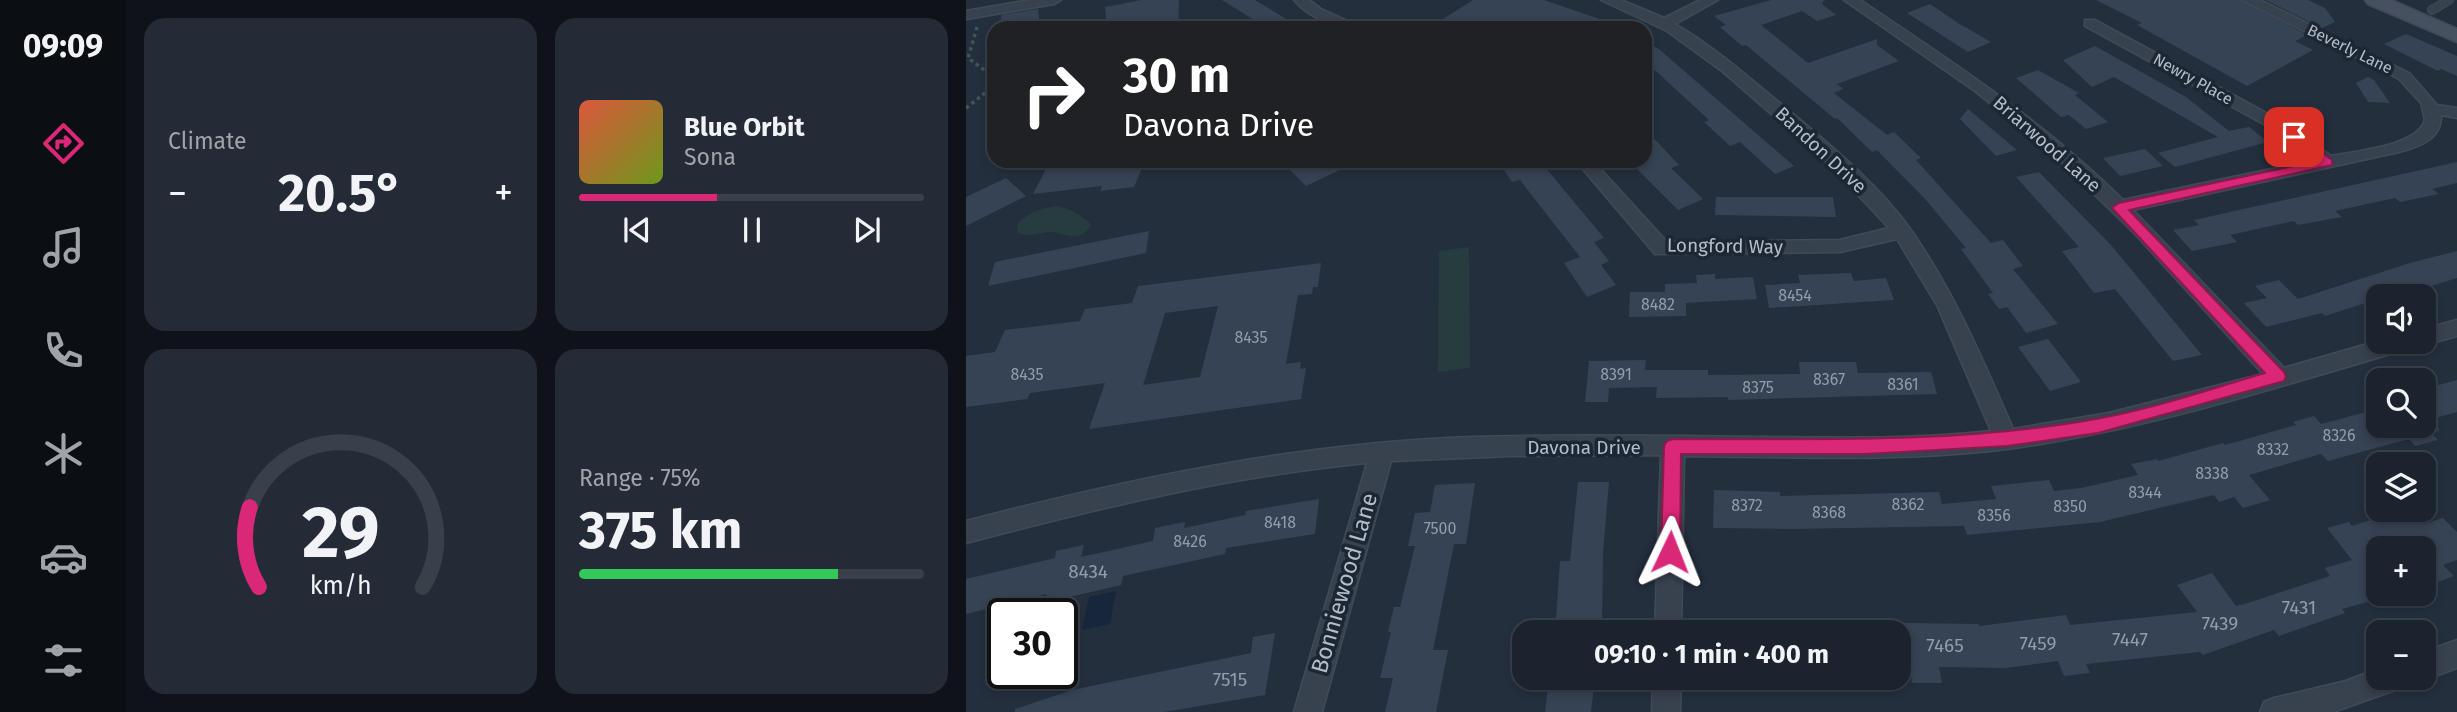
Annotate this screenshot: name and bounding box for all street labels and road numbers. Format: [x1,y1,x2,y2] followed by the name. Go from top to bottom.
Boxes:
[2304,20,2396,78] street label: Beverly Lane
[2150,49,2236,109] street label: Newry Place
[1988,91,2106,197] street label: Briarwood Lane
[1771,102,1871,198] street label: Bandon Drive
[1667,233,1784,259] street label: Longford Way
[1527,436,1641,459] street label: Davona Drive
[1305,490,1383,676] street label: Bonniewood Lane

